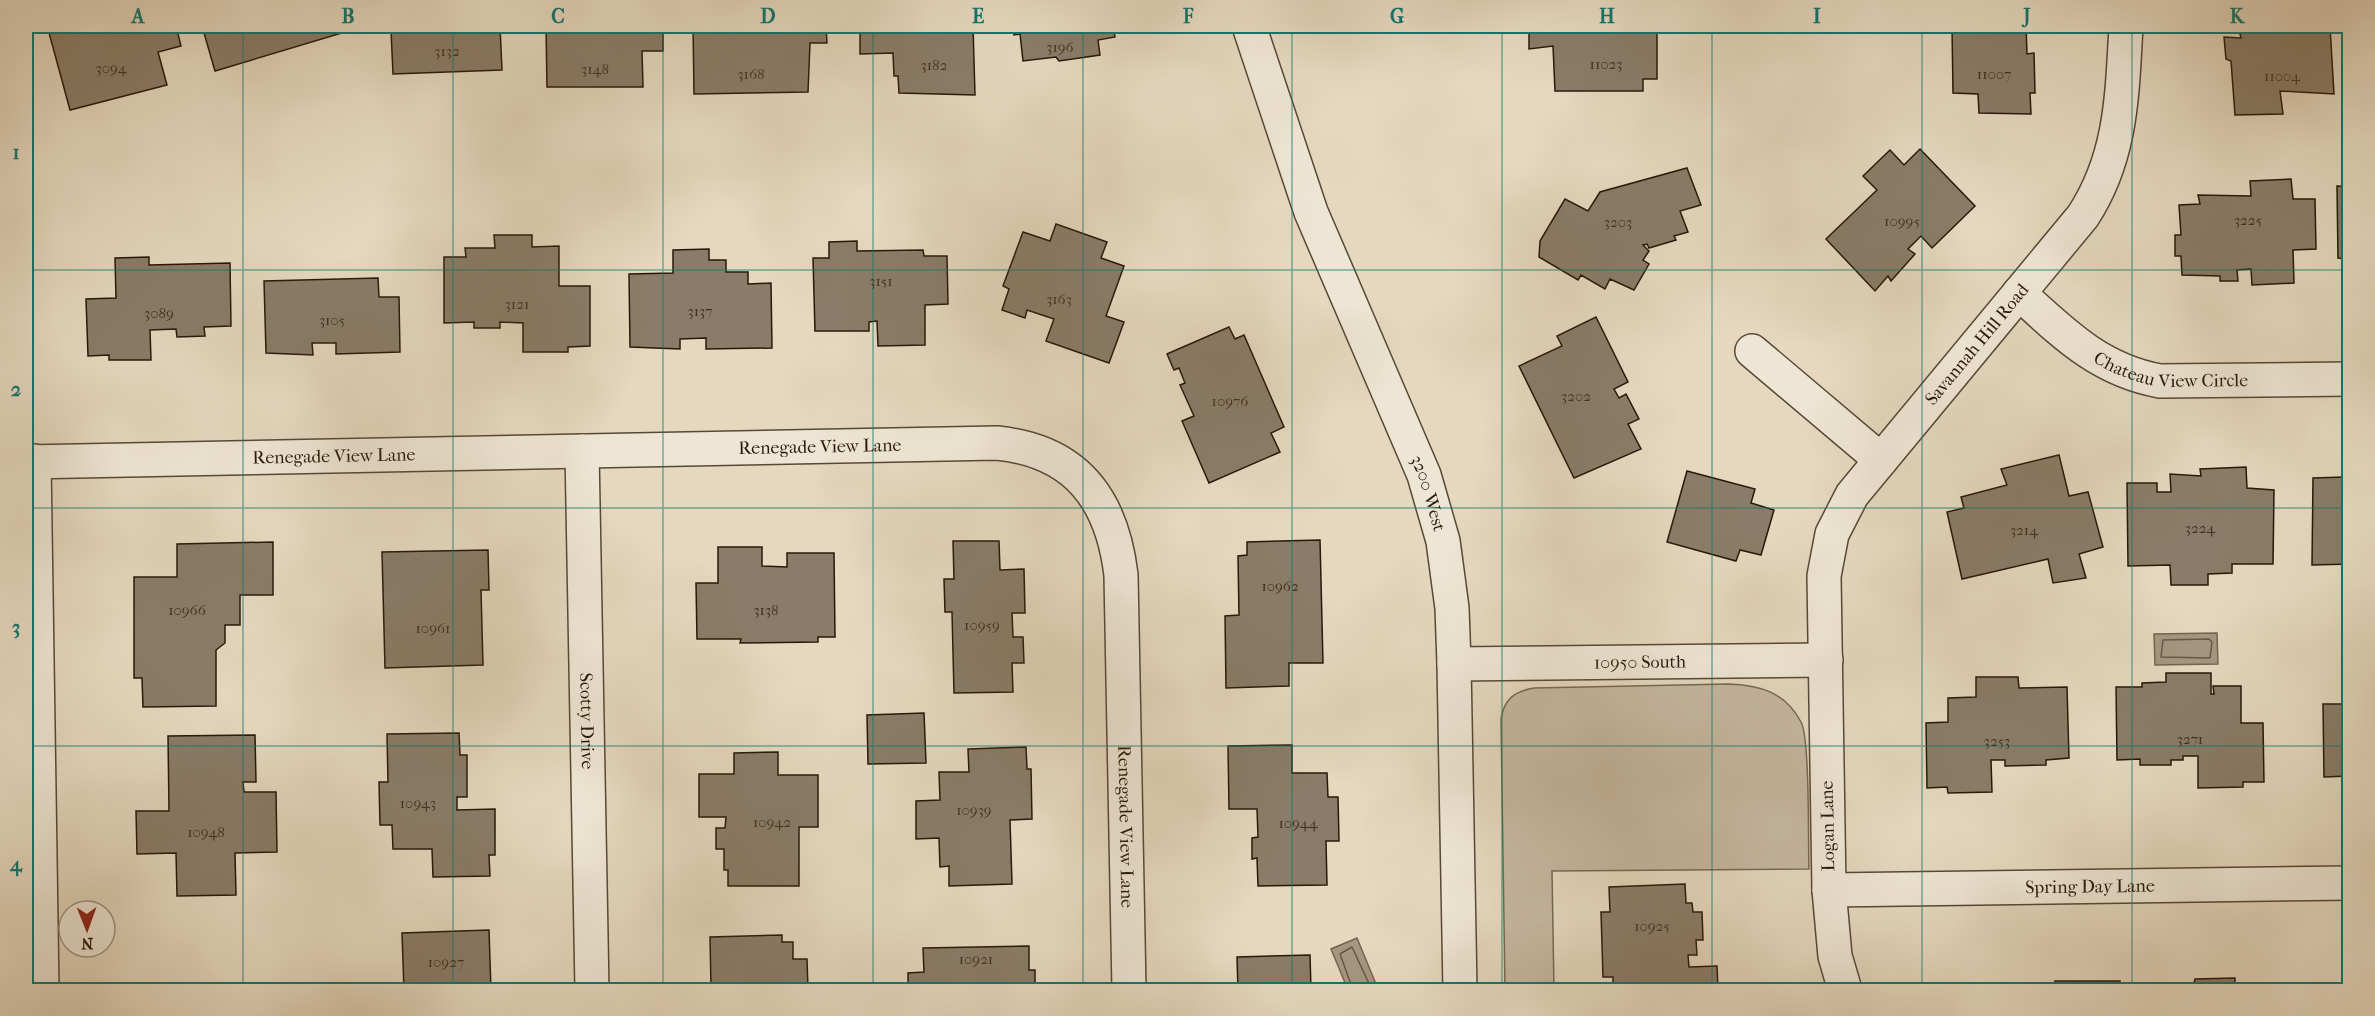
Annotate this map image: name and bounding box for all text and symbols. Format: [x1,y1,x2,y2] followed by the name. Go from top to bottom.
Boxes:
[130,5,146,28] text: A
[341,5,355,28] text: B
[551,5,565,28] text: C
[760,5,776,28] text: D
[972,5,984,28] text: E
[1182,5,1194,28] text: F
[1390,5,1404,28] text: G
[1599,5,1615,28] text: H
[1813,5,1821,28] text: I
[2021,5,2031,28] text: J
[2230,5,2246,28] text: K
[1046,38,1075,56] house number: 3196
[434,42,460,60] house number: 3132
[1590,55,1622,73] house number: 11023
[921,56,948,74] house number: 3182
[95,59,128,77] house number: 3094
[581,60,609,78] house number: 3148
[737,65,765,83] house number: 3168
[1977,65,2011,83] house number: 11007
[2264,67,2301,85] house number: 11004
[12,141,20,164] text: 1
[2234,211,2262,229] house number: 3225
[1884,212,1920,230] house number: 10995
[1604,213,1632,231] house number: 3203
[869,272,893,290] house number: 3151
[1920,279,2033,409] street label: Savannah Hill Road
[1046,290,1072,308] house number: 3163
[505,295,529,313] house number: 3121
[688,302,712,320] house number: 3137
[144,304,174,322] house number: 3089
[319,311,345,329] house number: 3105
[2090,347,2248,392] street label: Chateau View Circle
[11,378,21,401] text: 2
[1561,387,1591,405] house number: 3202
[1212,392,1249,410] house number: 10976
[738,434,902,459] street label: Renegade View Lane
[252,444,416,468] street label: Renegade View Lane
[1406,452,1450,534] street label: 3200 West
[2185,519,2216,537] house number: 3224
[2010,521,2039,539] house number: 3214
[1261,577,1299,595] house number: 10962
[168,601,207,619] house number: 10966
[753,601,779,619] house number: 3138
[12,616,20,639] text: 3
[964,616,1000,634] house number: 10959
[416,619,450,637] house number: 10961
[1594,651,1686,673] street label: 10950 South
[576,672,598,770] street label: Scotty Drive
[2177,730,2203,748] house number: 3271
[1984,732,2010,750] house number: 3253
[1114,745,1138,908] street label: Renegade View Lane
[1817,780,1839,872] street label: Logan Lane
[400,794,436,812] house number: 10943
[956,801,992,819] house number: 10939
[753,813,791,831] house number: 10942
[1278,814,1319,832] house number: 10944
[187,823,225,841] house number: 10948
[9,853,23,877] text: 4
[2025,875,2155,898] street label: Spring Day Lane
[57,899,117,959] north arrow
[1634,917,1670,935] house number: 10925
[80,934,93,953] text: N
[959,950,993,968] house number: 10921
[428,953,464,971] house number: 10927

